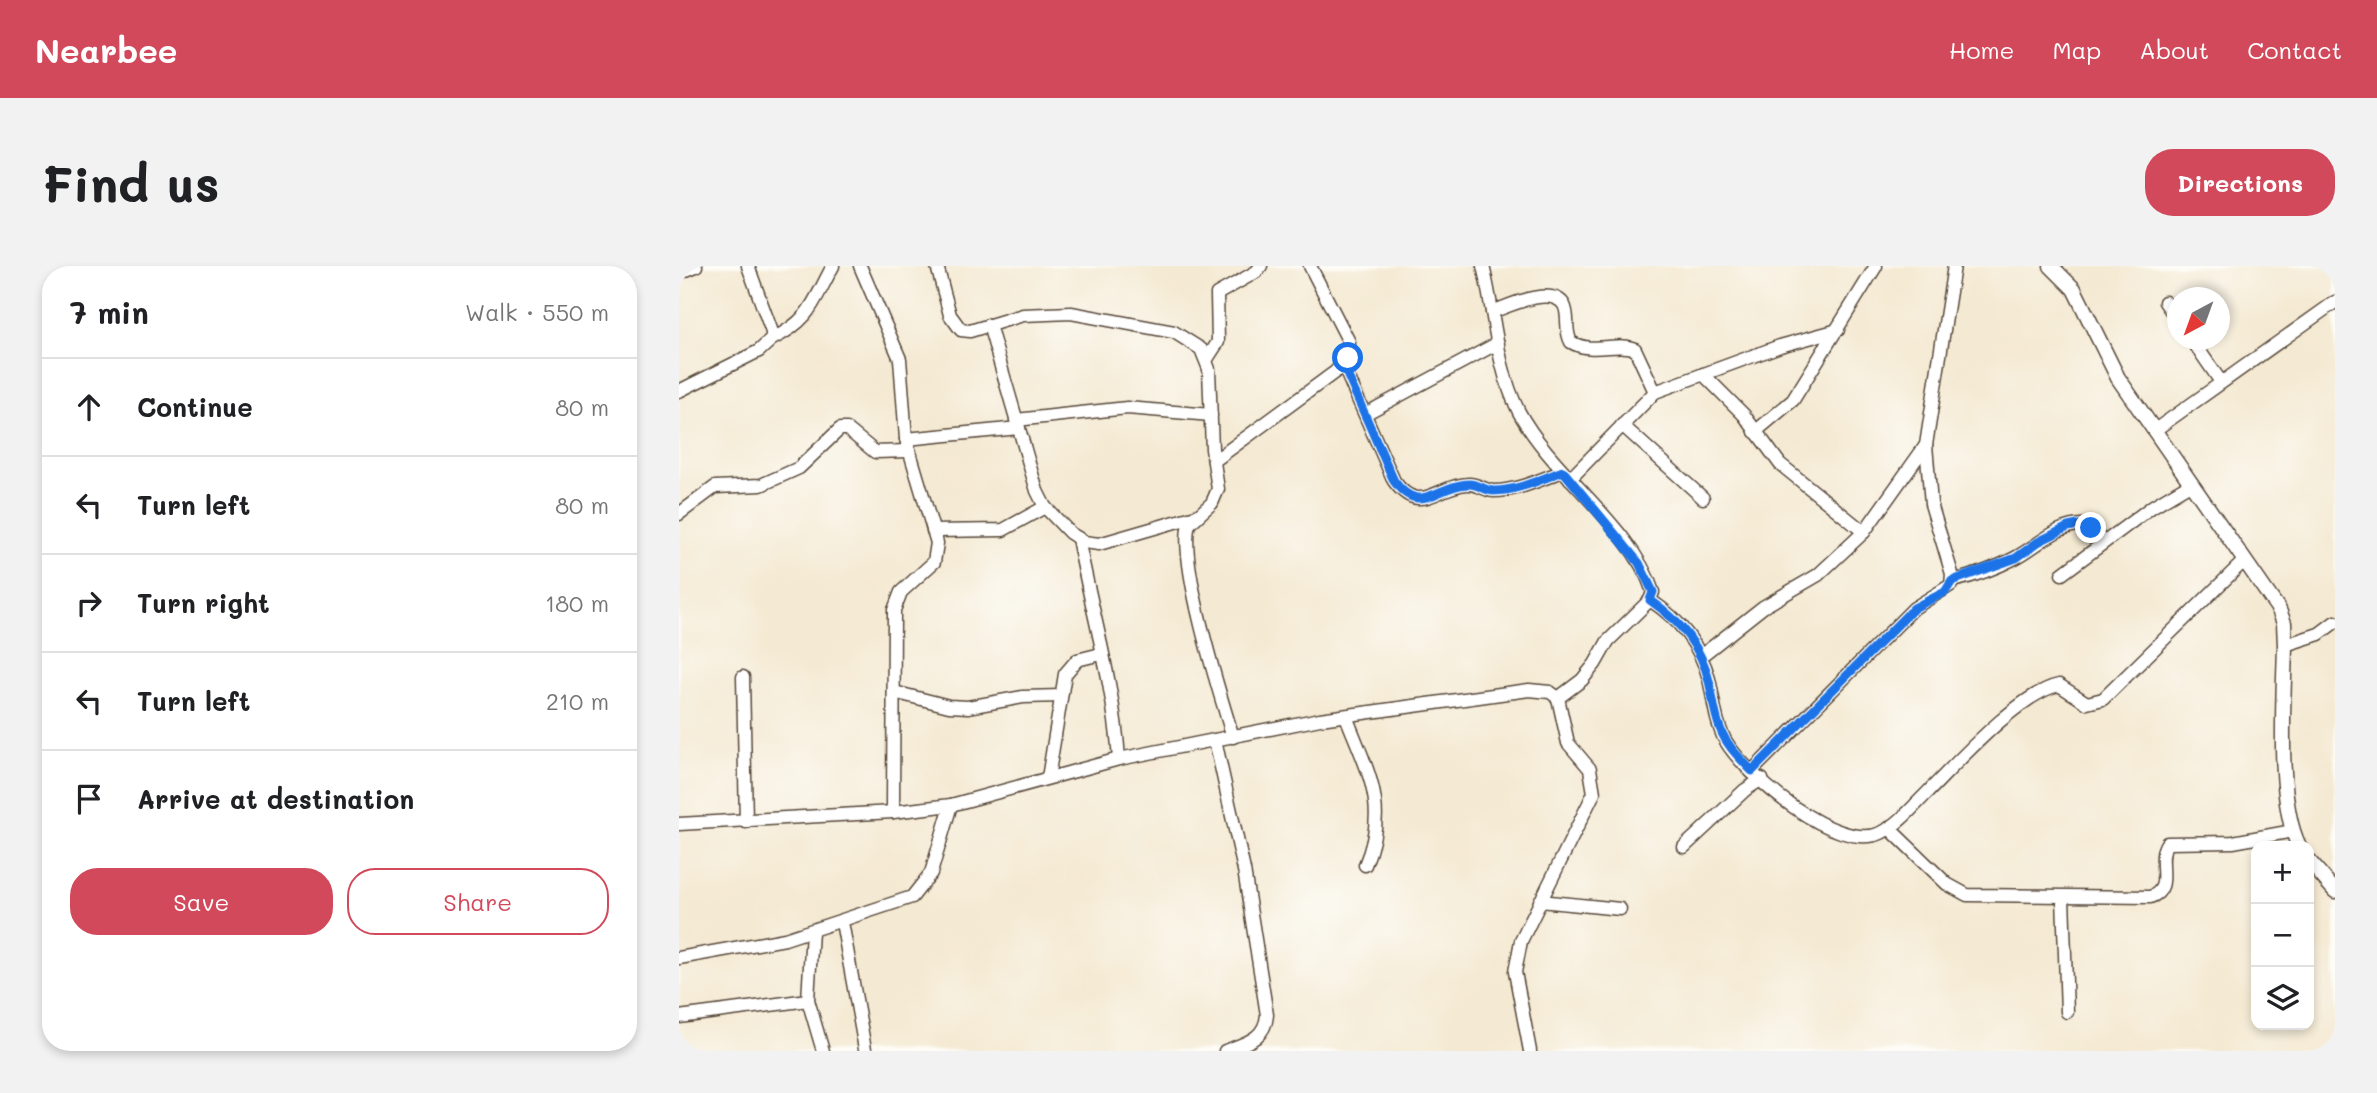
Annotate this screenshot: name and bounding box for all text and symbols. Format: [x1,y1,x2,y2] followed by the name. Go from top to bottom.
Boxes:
[35,28,178,71] text: Nearbee
[1949,34,2014,65] text: Home
[2052,34,2101,65] text: Map
[2139,34,2209,65] text: About
[2247,34,2342,65] text: Contact
[2145,149,2335,216] button: Directions
[42,151,220,214] text: Find us
[2167,287,2230,350] north arrow
[70,292,149,332] text: 7 min
[465,297,609,327] text: Walk · 550 m
[1332,342,1363,373] route start
[70,388,108,426] icon: ahead
[137,390,253,424] text: Continue
[555,392,609,422] text: 80 m
[70,486,108,524] icon: left
[137,488,250,522] text: Turn left
[555,490,609,520] text: 80 m
[2075,512,2106,543] route end
[70,584,108,622] icon: right
[137,586,270,620] text: Turn right
[545,588,609,618] text: 180 m
[70,682,108,720] icon: left
[137,684,250,718] text: Turn left
[546,686,609,716] text: 210 m
[70,780,108,818] icon: arrive
[137,782,414,816] text: Arrive at destination
[2251,841,2314,1030] map controls
[2251,841,2314,904] button: +
[70,868,333,935] button: Save
[347,868,609,935] button: Share
[2251,904,2314,967] button: −
[2251,967,2314,1030] button: layers

